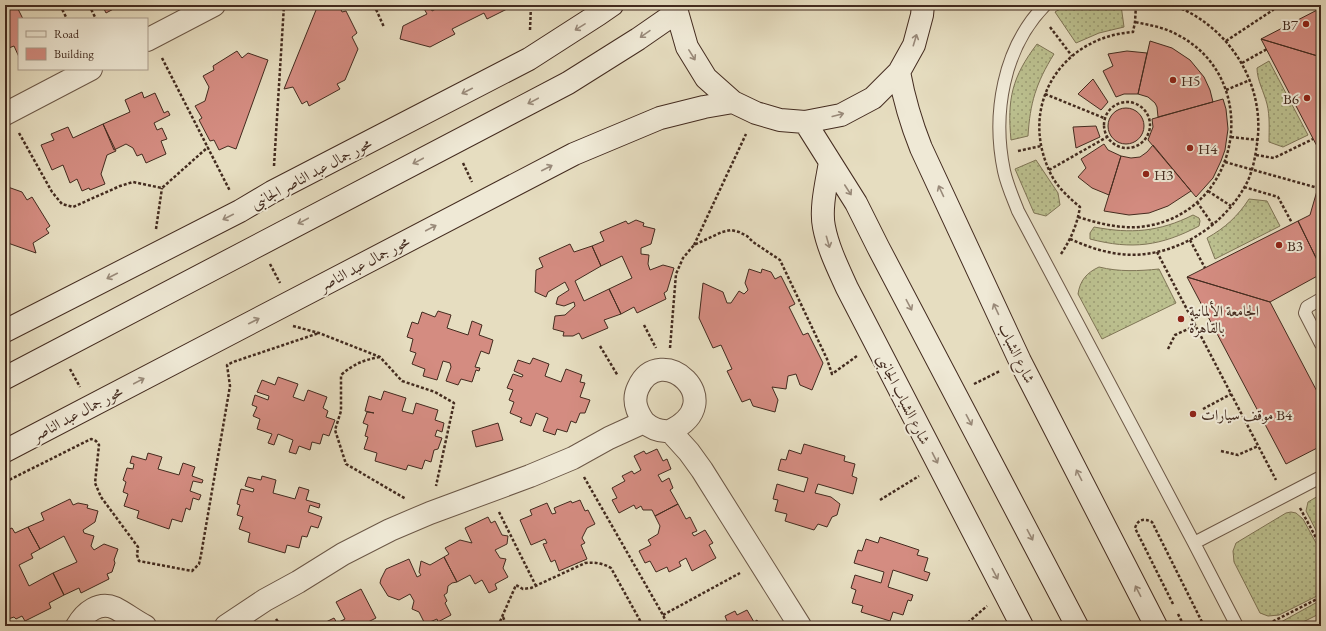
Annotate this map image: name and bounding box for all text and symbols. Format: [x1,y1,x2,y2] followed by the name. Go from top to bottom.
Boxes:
[1282,15,1299,34] place label: B7
[18,18,148,70] legend
[1301,19,1311,29] marker: B7
[574,23,586,31] one-way arrow
[54,26,80,42] text: Road
[640,30,651,38] one-way arrow
[912,34,919,47] one-way arrow
[54,46,95,62] text: Building
[688,49,696,60] one-way arrow
[1181,71,1200,90] place label: H5
[1168,75,1178,85] marker: H5
[461,88,473,95] one-way arrow
[1283,89,1299,108] place label: B6
[1302,93,1312,103] marker: B6
[528,98,540,105] one-way arrow
[831,111,844,118] one-way arrow
[247,133,376,215] street label: محور جمال عبد الناصر الجانبى
[1198,139,1218,158] place label: H4
[1185,143,1195,153] marker: H4
[412,158,424,165] one-way arrow
[540,164,552,171] one-way arrow
[1154,165,1173,184] place label: H3
[1141,169,1151,179] marker: H3
[845,184,853,196] one-way arrow
[937,185,944,197] one-way arrow
[222,214,234,221] one-way arrow
[297,218,309,226] one-way arrow
[425,224,437,231] one-way arrow
[314,231,413,297] street label: محور جمال عبد الناصر
[825,235,832,248] one-way arrow
[1287,236,1303,255] place label: B3
[1274,240,1284,250] marker: B3
[106,273,118,280] one-way arrow
[905,299,913,311] one-way arrow
[1189,300,1259,338] place label: الجامعة الألمانية بالقاهرة
[992,303,999,315] one-way arrow
[1176,314,1186,324] marker: الجامعة الألمانية بالقاهرة
[248,317,260,324] one-way arrow
[991,320,1040,388] street label: شارع الشباب
[870,351,935,449] street label: شارع الشباب الجانبى
[133,377,145,384] one-way arrow
[27,381,126,447] street label: محور جمال عبد الناصر
[1201,405,1293,424] place label: موقف سيارات B4
[1188,409,1198,419] marker: موقف سيارات B4
[966,414,974,426] one-way arrow
[932,452,939,464] one-way arrow
[1075,470,1082,482] one-way arrow
[1027,529,1034,541] one-way arrow
[992,567,999,579] one-way arrow
[1134,586,1141,598] one-way arrow

